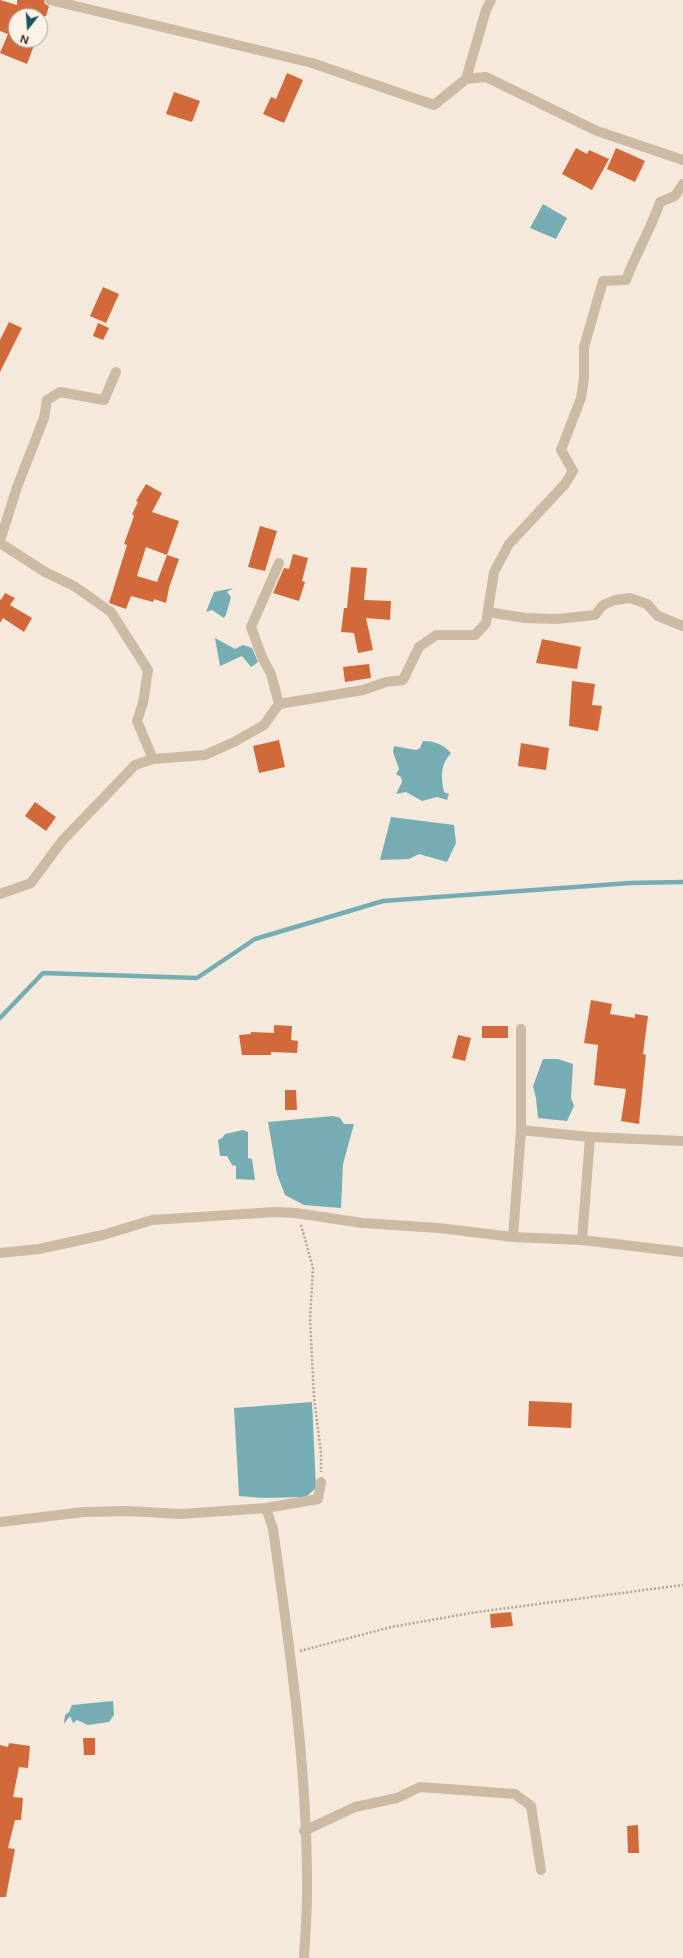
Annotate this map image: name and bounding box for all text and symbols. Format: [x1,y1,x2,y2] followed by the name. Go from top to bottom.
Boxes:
[8,8,48,48] north arrow
[19,32,31,46] text: N

